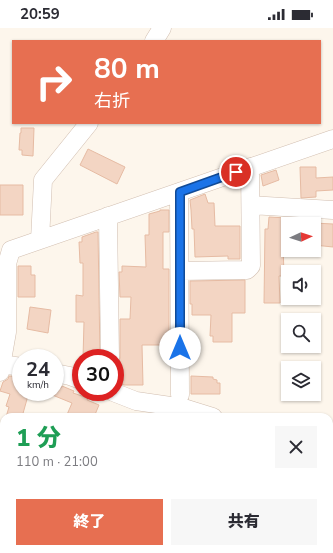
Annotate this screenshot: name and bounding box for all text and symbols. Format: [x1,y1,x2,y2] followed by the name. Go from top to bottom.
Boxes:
[20,4,60,24] text: 20:59
[94,50,160,88] text: 80 m
[28,56,80,108] icon: right
[94,89,130,113] text: 右折
[219,155,253,189] pin
[225,161,247,183] icon: arrive
[281,217,321,257] north arrow
[281,217,321,401] map controls
[281,265,321,305] button: sound
[281,313,321,353] button: search
[159,327,201,369] position arrow
[72,349,124,401] speed limit sign: 30
[26,356,50,383] text: 24
[281,361,321,401] button: layers
[27,378,49,392] text: km/h
[16,422,61,454] text: 1 分
[275,426,317,468] button: close
[16,453,98,471] text: 110 m · 21:00
[16,499,163,545] button: 終了
[171,499,317,545] button: 共有

